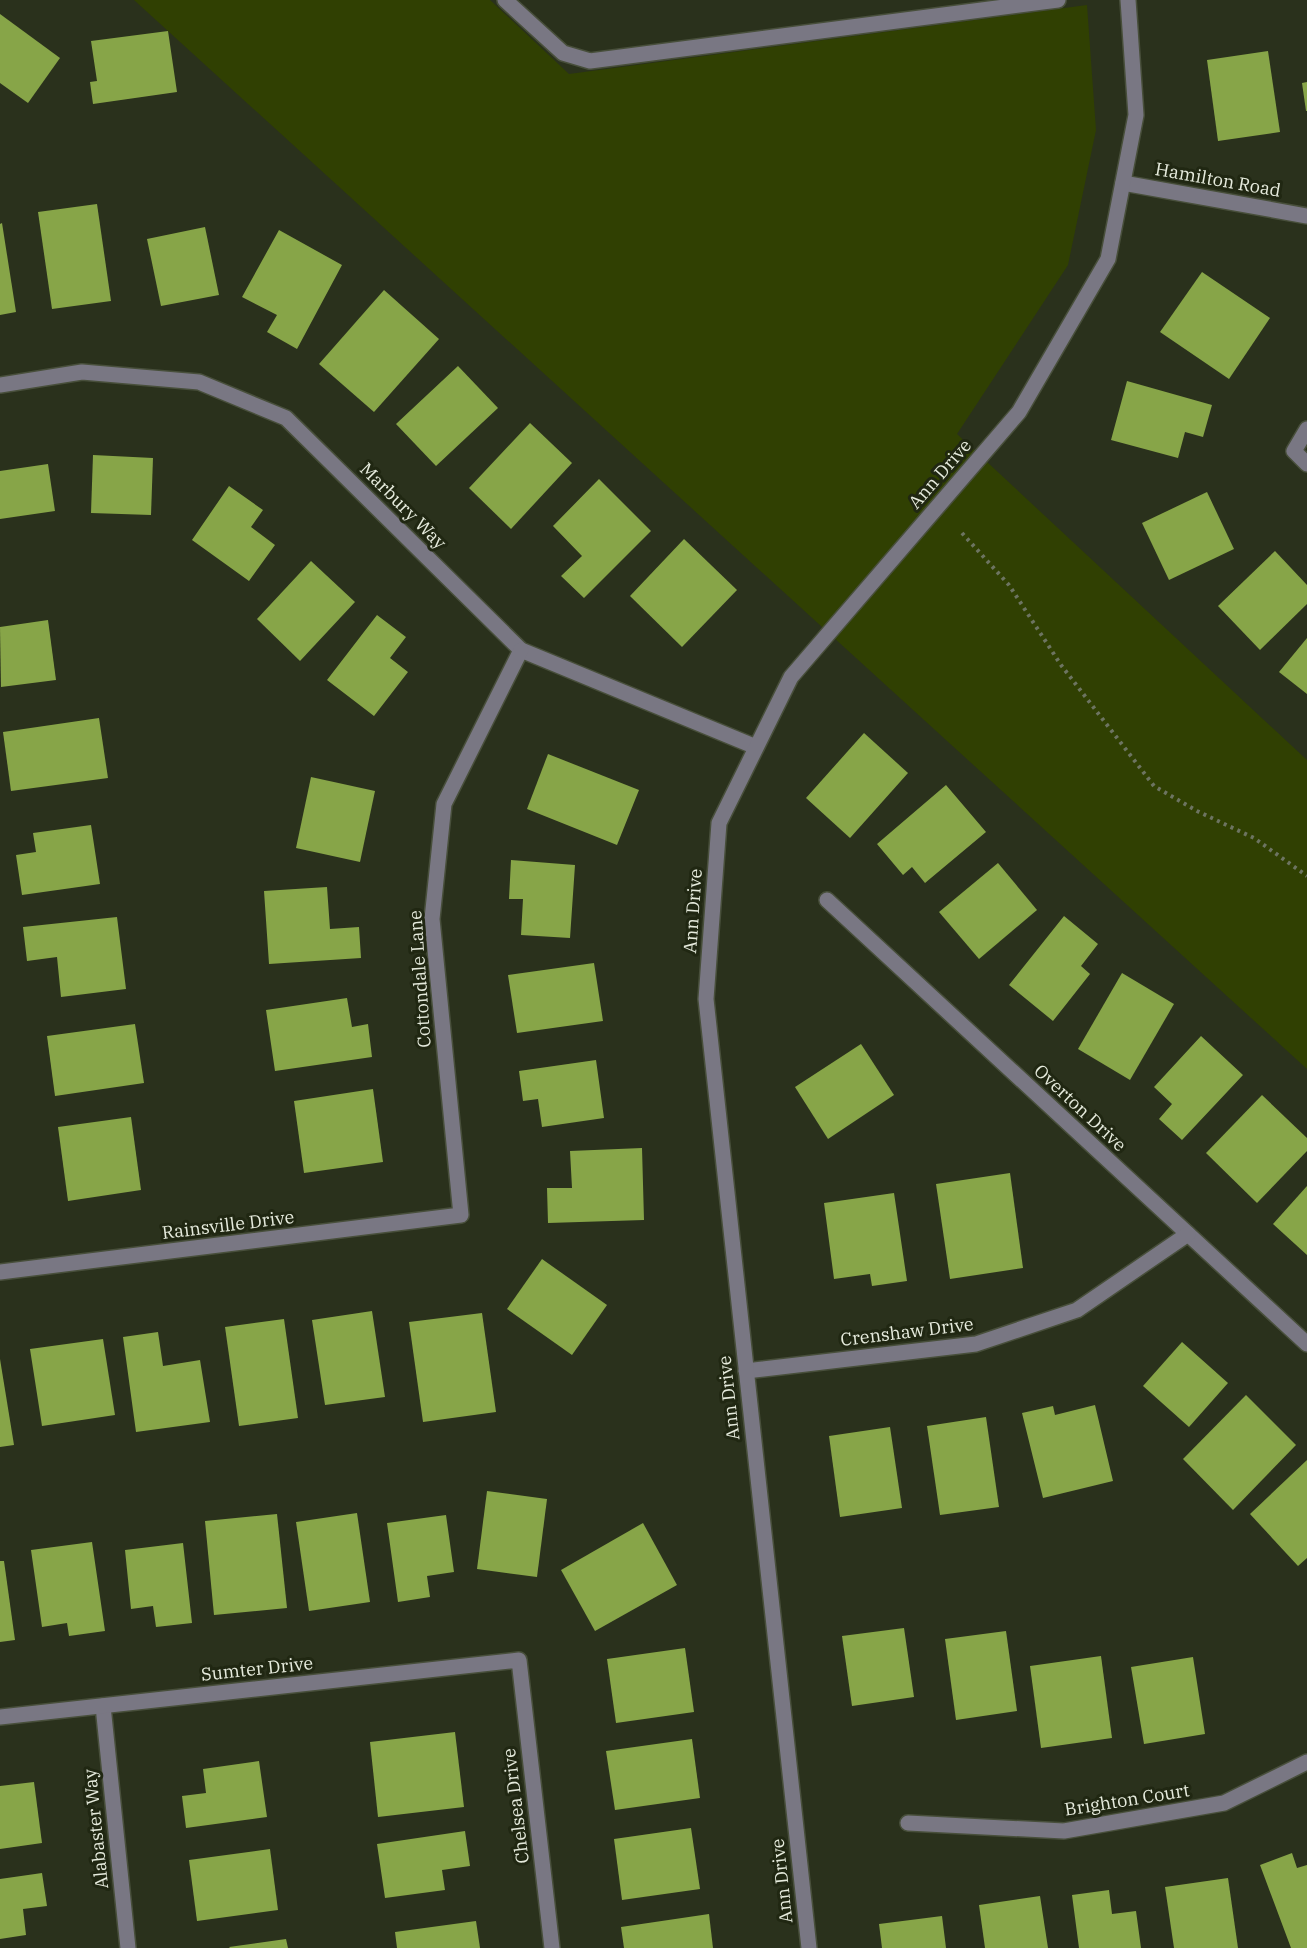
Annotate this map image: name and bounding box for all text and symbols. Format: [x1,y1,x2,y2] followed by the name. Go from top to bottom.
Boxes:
[1153,157,1283,202] street label: Hamilton Road
[903,434,976,513] street label: Ann Drive
[355,457,452,554] street label: Marbury Way
[678,868,707,954] street label: Ann Drive
[403,910,436,1048] street label: Cottondale Lane
[1029,1059,1131,1156] street label: Overton Drive
[160,1205,295,1244] street label: Rainsville Drive
[839,1312,975,1351] street label: Crenshaw Drive
[713,1355,744,1442] street label: Ann Drive
[200,1651,314,1686] street label: Sumter Drive
[497,1747,534,1865] street label: Chelsea Drive
[78,1768,113,1890] street label: Alabaster Way
[1063,1778,1191,1821] street label: Brighton Court
[766,1838,797,1925] street label: Ann Drive

